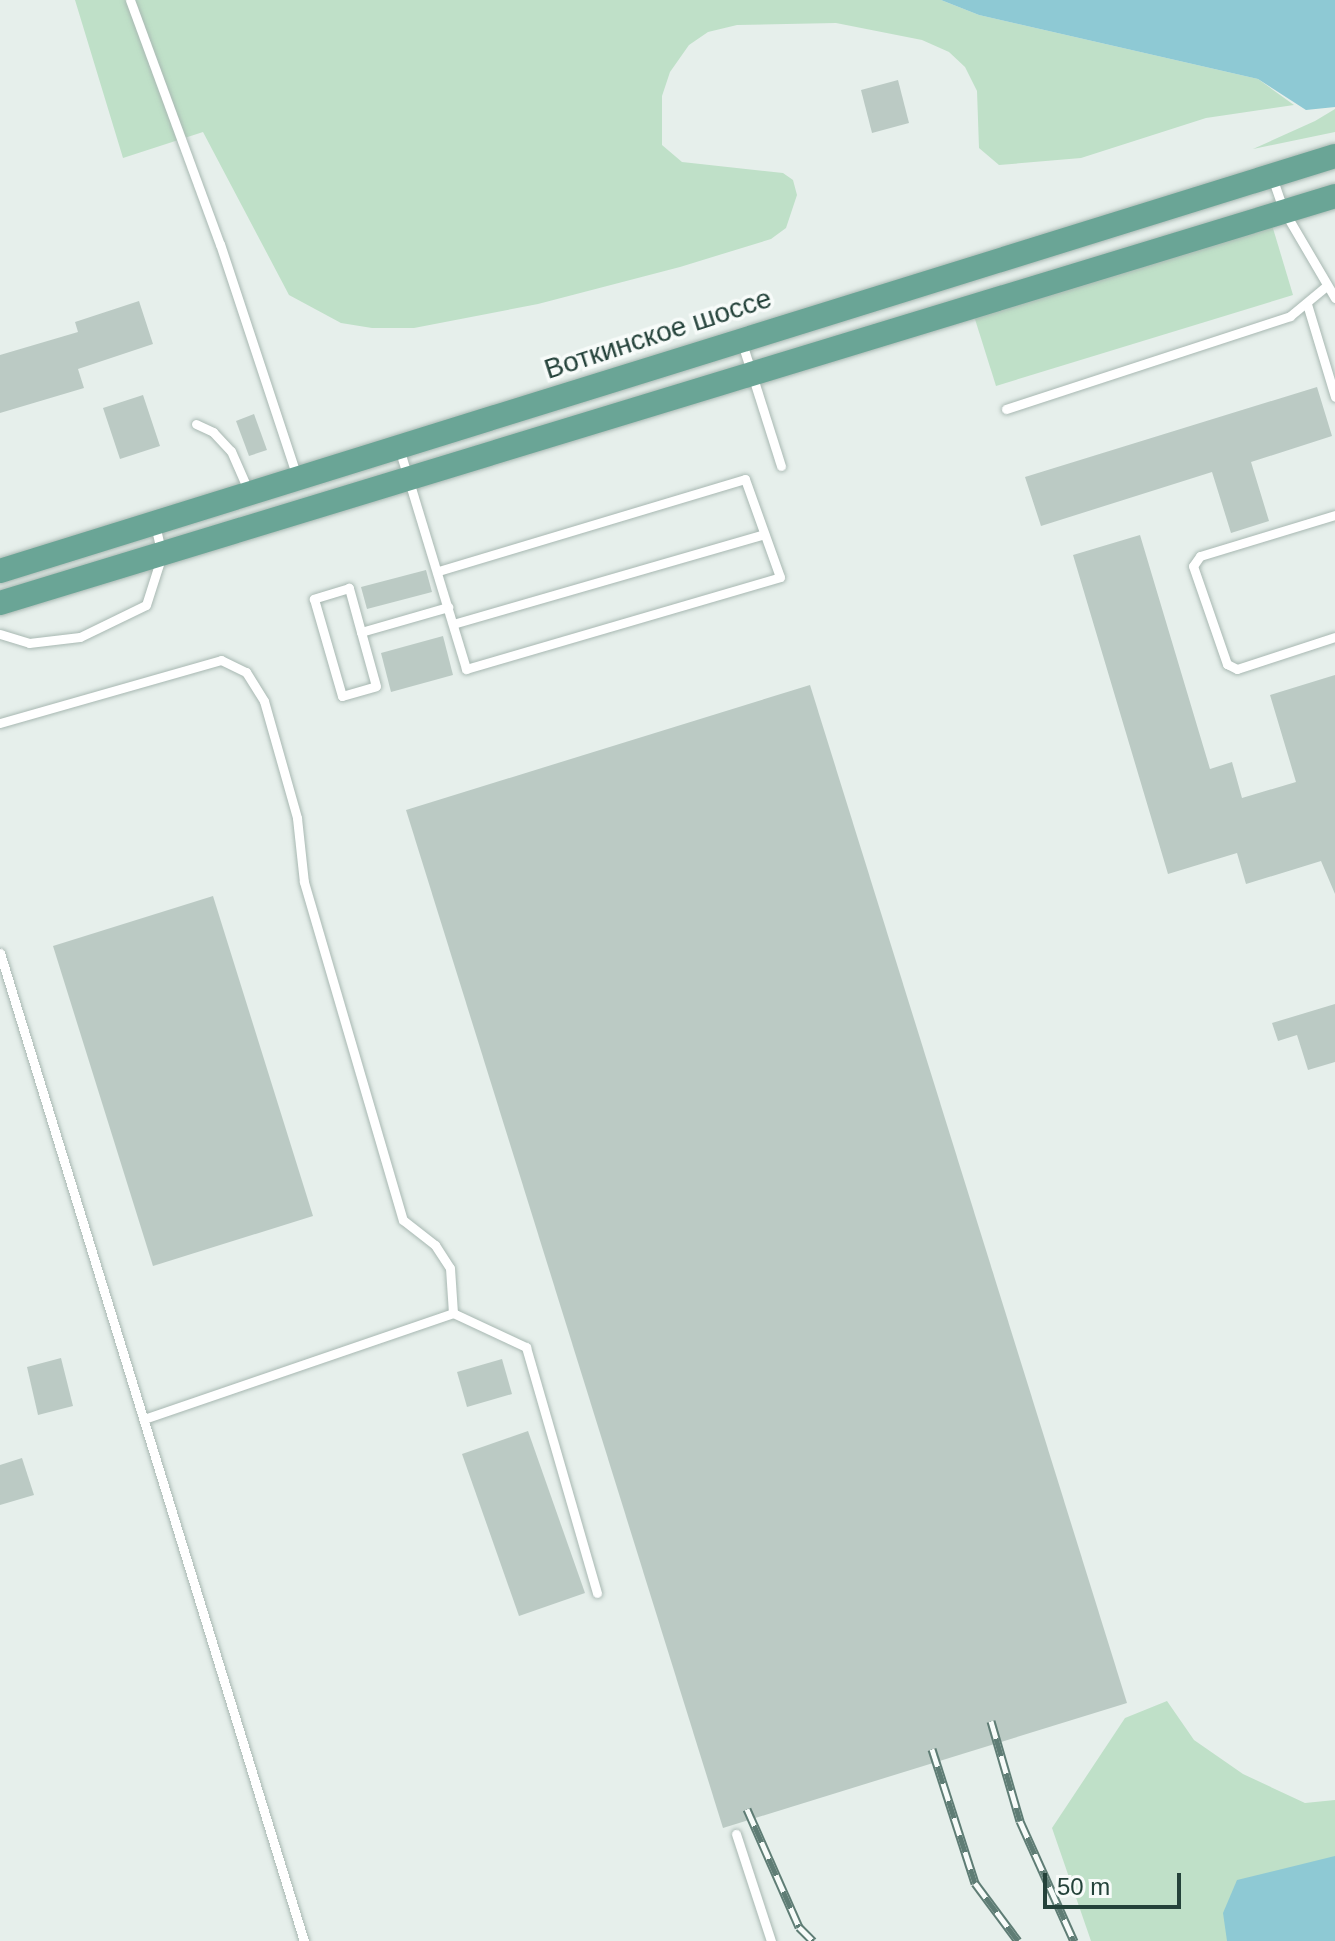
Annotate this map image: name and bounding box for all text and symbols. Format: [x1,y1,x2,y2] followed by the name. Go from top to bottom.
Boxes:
[540,281,776,387] street label: Воткинское шоссе
[1047,1857,1185,1907] scale bar
[1057,1873,1110,1900] text: 50 m

